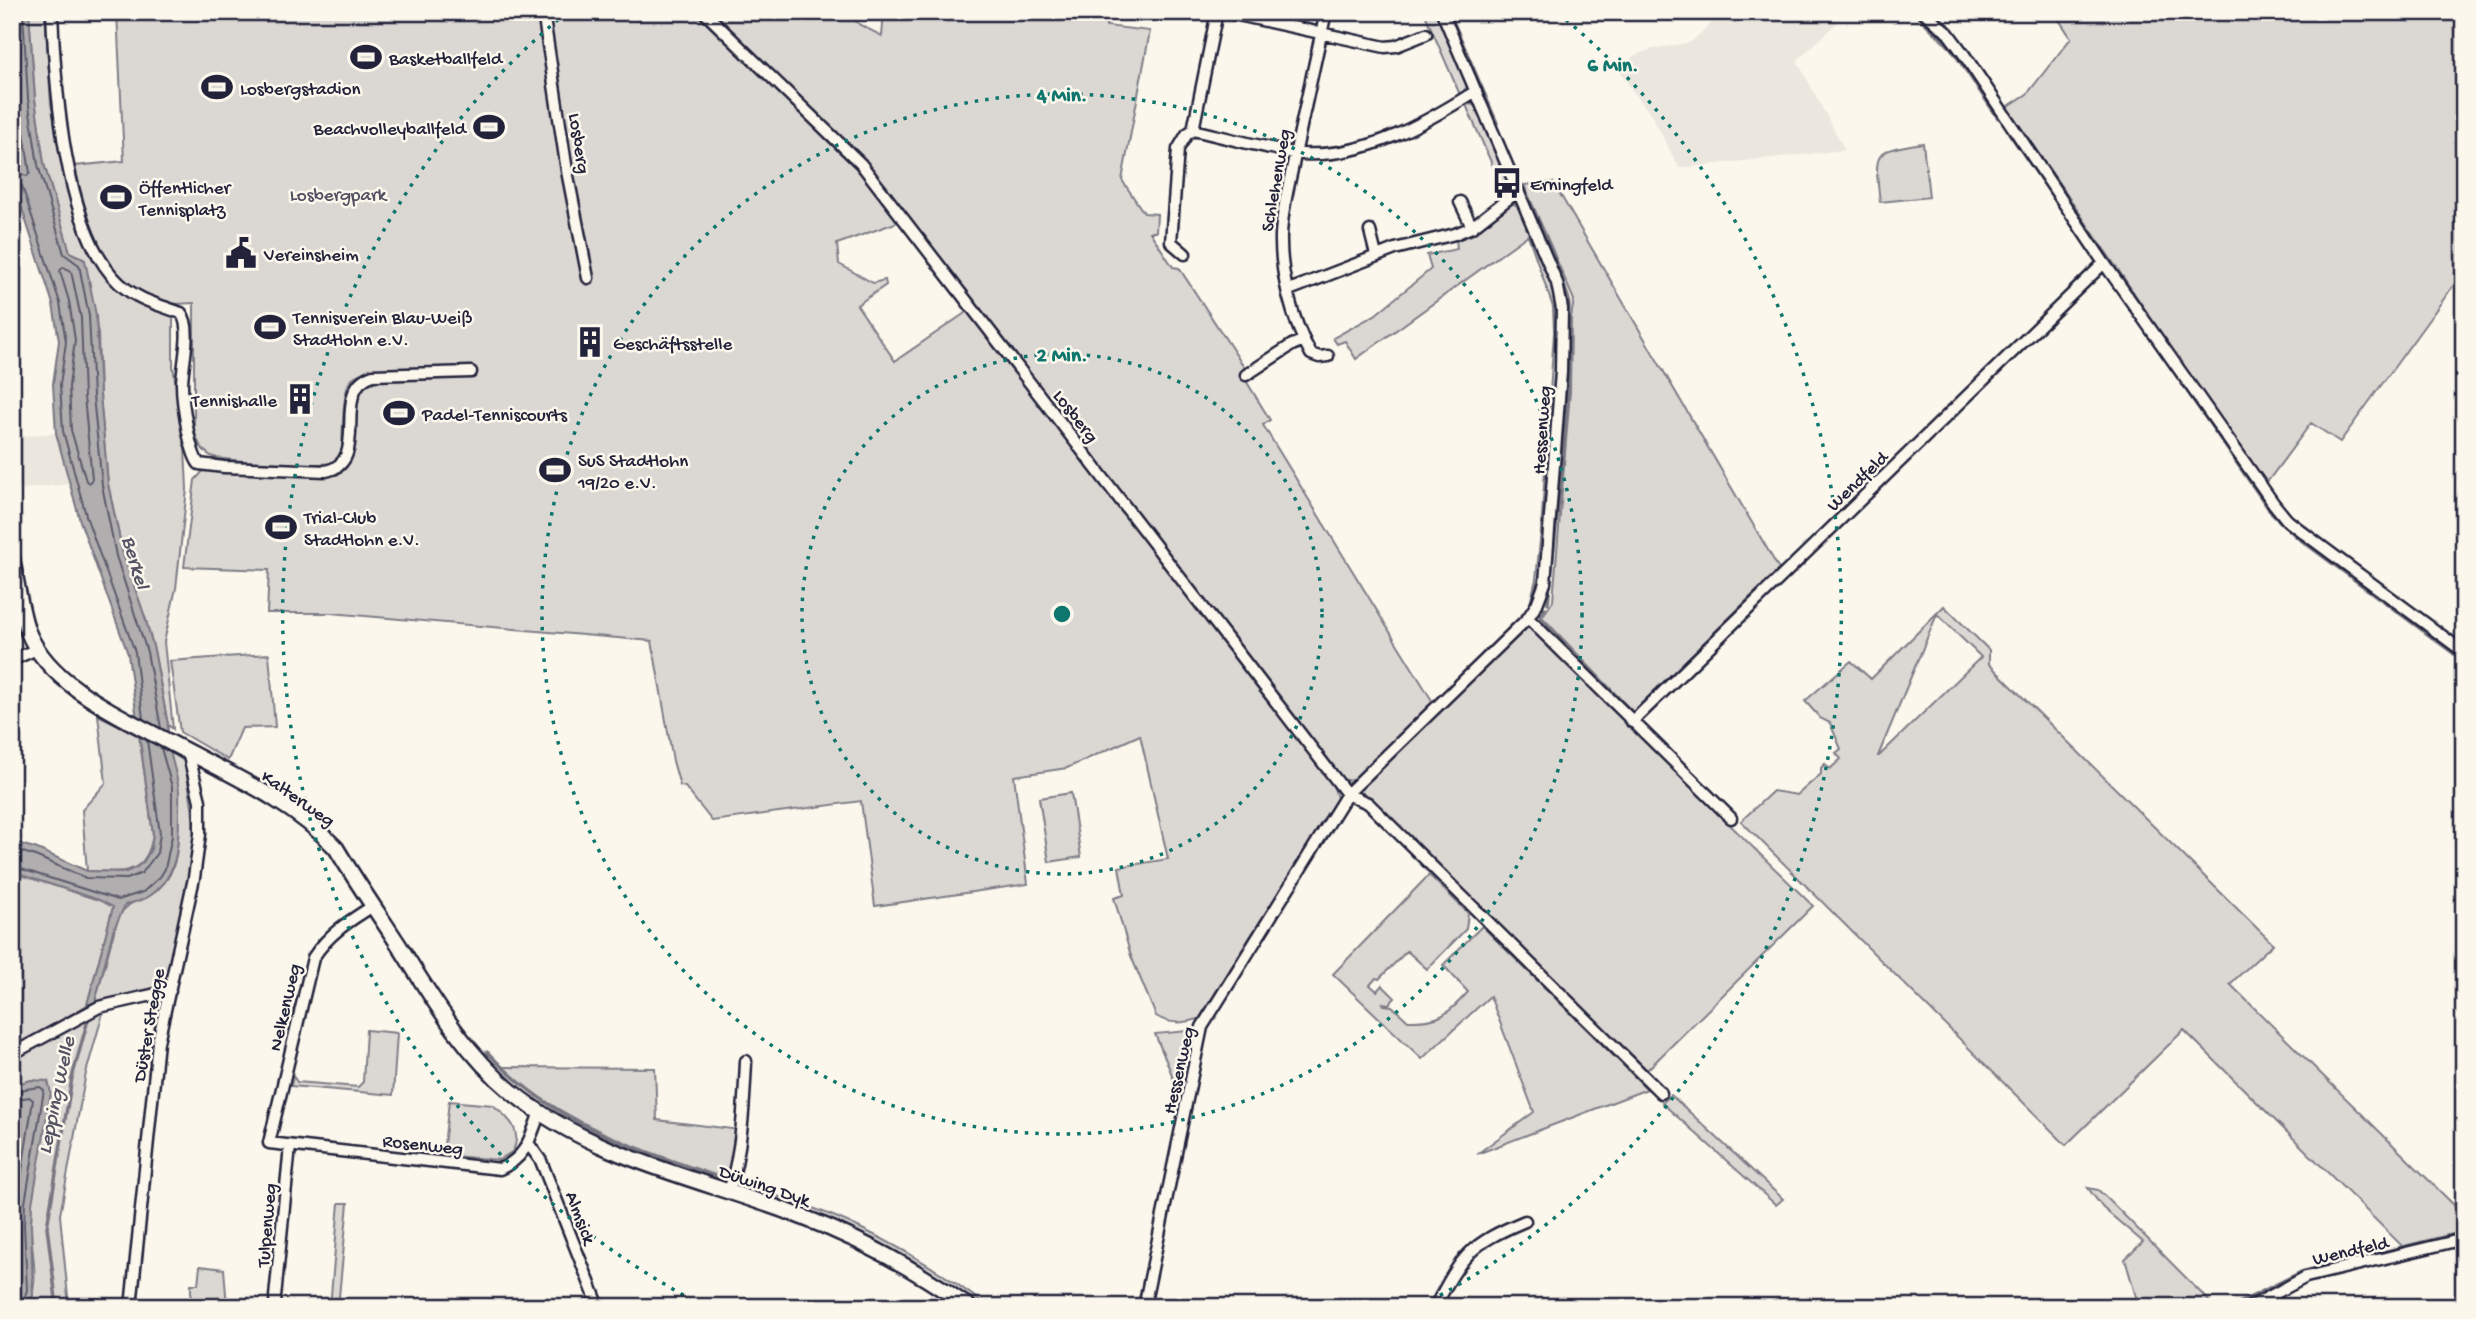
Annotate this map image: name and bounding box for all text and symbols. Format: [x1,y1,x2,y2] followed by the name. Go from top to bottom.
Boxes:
[349,40,383,74] sports icon: Basketballfeld
[388,49,504,72] place label: Basketballfeld
[1587,55,1639,80] text: 6 Min.
[200,70,234,104] sports icon: Losbergstadion
[240,79,361,102] place label: Losbergstadion
[1036,85,1087,110] text: 4 Min.
[472,110,506,144] sports icon: Beachvolleyballfeld
[561,112,594,176] street label: Losberg
[313,119,468,142] place label: Beachvolleyballfeld
[1257,127,1298,234] street label: Schlehenweg
[1490,166,1524,200] bus stop icon: Erningfeld
[1530,175,1614,198] place label: Erningfeld
[138,178,232,223] place label: Öffentlicher Tennisplatz
[99,180,133,214] sports icon: Öffentlicher Tennisplatz
[290,185,388,208] park label: Losbergpark
[224,236,258,270] public building icon: Vereinsheim
[263,245,359,268] place label: Vereinsheim
[292,308,473,353] place label: Tennisverein Blau-Weiß Stadtlohn e.V.
[253,310,287,344] sports icon: Tennisverein Blau-Weiß Stadtlohn e.V.
[573,325,607,359] building icon: Geschäftsstelle
[613,334,732,357] place label: Geschäftsstelle
[1037,345,1087,370] text: 2 Min.
[283,382,317,416] building icon: Tennishalle
[1529,385,1558,475] street label: Hessenweg
[1046,386,1102,448] street label: Losberg
[191,391,277,414] place label: Tennishalle
[382,396,416,430] sports icon: Padel-Tenniscourts
[421,405,568,428] place label: Padel-Tenniscourts
[1823,446,1895,518] street label: Wendfeld
[577,451,688,496] place label: SuS Stadtlohn 19/20 e.V.
[538,453,572,487] sports icon: SuS Stadtlohn 19/20 e.V.
[303,508,420,553] place label: Trial-Club Stadtlohn e.V.
[264,510,298,544] sports icon: Trial-Club Stadtlohn e.V.
[114,534,153,594] water label: Berkel
[1050,602,1074,626] centre of rings
[256,766,338,834] street label: Kalterweg
[265,962,308,1054] street label: Nelkenweg
[129,967,172,1086] street label: Düster Stegge
[1159,1025,1202,1117] street label: Hessenweg
[34,1034,83,1157] water label: Lepping Welle
[381,1131,464,1162] street label: Rosenweg
[713,1160,814,1214] street label: Düwing Dyk
[253,1182,284,1269] street label: Tulpenweg
[558,1188,600,1249] street label: Almsick
[2311,1232,2393,1272] street label: Wendfeld

